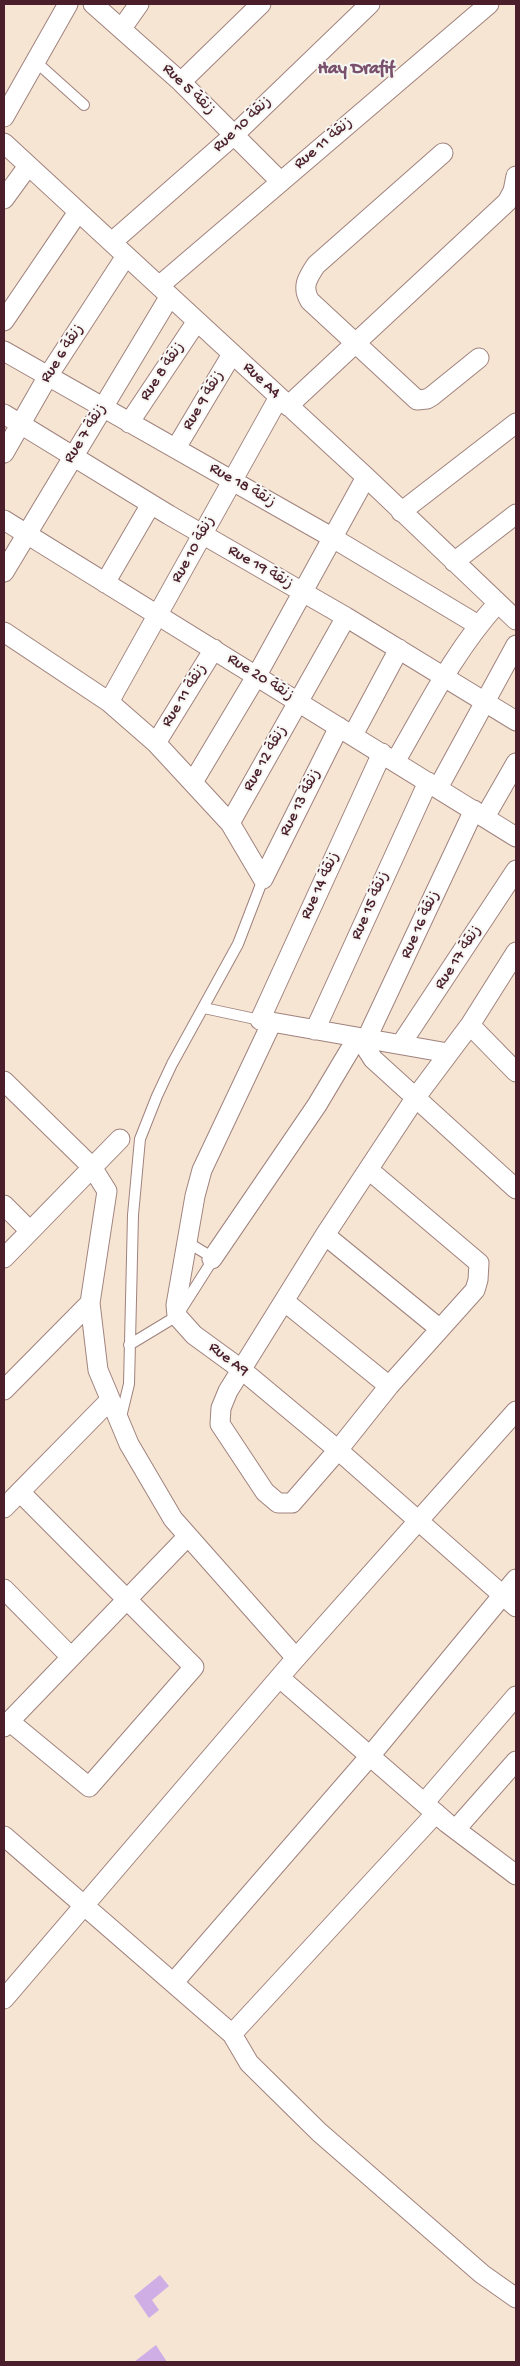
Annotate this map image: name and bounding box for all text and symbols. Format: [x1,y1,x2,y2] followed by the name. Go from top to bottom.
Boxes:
[318,59,394,81] district label: Hay Drafif
[157,60,219,120] street label: Rue 5 زنقة
[210,93,276,157] street label: Rue 10 زنقة
[291,114,357,174] street label: Rue 11 زنقة
[37,321,89,387] street label: Rue 6 زنقة
[136,339,190,405] street label: Rue 8 زنقة
[238,359,284,403] street label: Rue A4
[179,368,229,434] street label: Rue 9 زنقة
[60,401,112,467] street label: Rue 7 زنقة
[206,459,278,513] street label: Rue 18 زنقة
[168,513,220,587] street label: Rue 10 زنقة
[224,542,296,594] street label: Rue 19 زنقة
[223,650,297,706] street label: Rue 20 زنقة
[158,661,212,731] street label: Rue 11 زنقة
[240,723,292,795] street label: Rue 12 زنقة
[276,766,326,840] street label: Rue 13 زنقة
[297,849,345,923] street label: Rue 14 زنقة
[347,869,395,943] street label: Rue 15 زنقة
[397,888,445,962] street label: Rue 16 زنقة
[431,922,487,994] street label: Rue 17 زنقة
[204,1339,252,1381] street label: Rue A9

